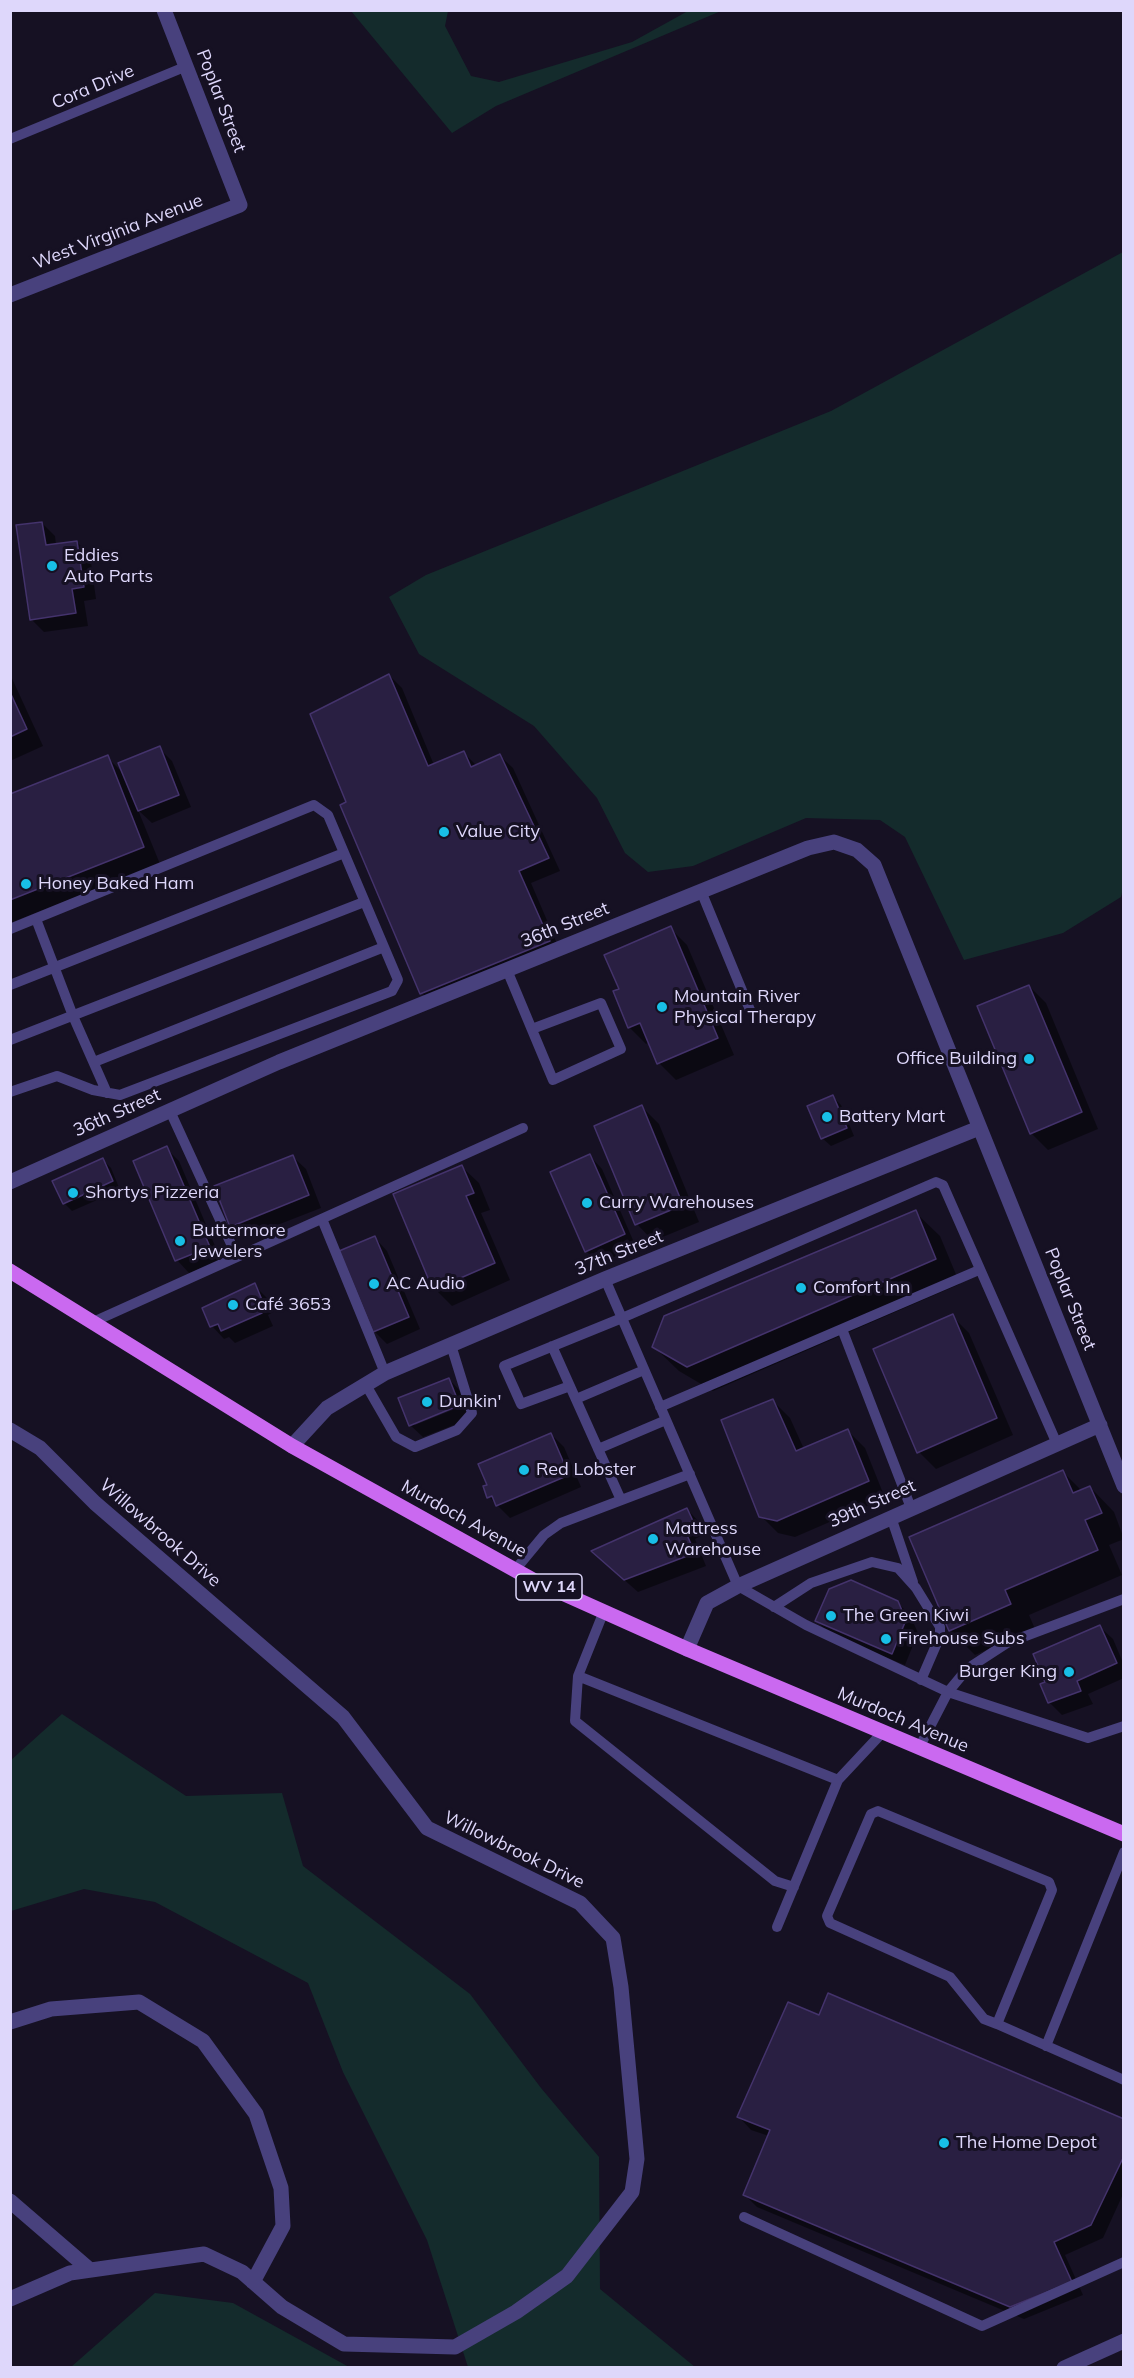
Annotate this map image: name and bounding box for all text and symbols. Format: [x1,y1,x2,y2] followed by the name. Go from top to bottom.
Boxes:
[191,46,251,156] street label: Poplar Street
[49,60,137,114] street label: Cora Drive
[30,190,206,274] street label: West Virginia Avenue
[64,545,153,588] place label: Eddies Auto Parts
[45,559,59,573] marker: Eddies Auto Parts
[456,821,540,843] place label: Value City
[437,825,451,839] marker: Value City
[38,873,194,895] place label: Honey Baked Ham
[19,877,33,891] marker: Honey Baked Ham
[518,898,612,952] street label: 36th Street
[674,986,816,1028] place label: Mountain River Physical Therapy
[655,1000,669,1014] marker: Mountain River Physical Therapy
[896,1048,1017,1070] place label: Office Building
[1022,1052,1036,1066] marker: Office Building
[70,1084,164,1142] street label: 36th Street
[839,1106,945,1128] place label: Battery Mart
[820,1110,834,1124] marker: Battery Mart
[85,1182,219,1204] place label: Shortys Pizzeria
[66,1186,80,1200] marker: Shortys Pizzeria
[599,1192,754,1214] place label: Curry Warehouses
[580,1196,594,1210] marker: Curry Warehouses
[192,1220,286,1262] place label: Buttermore Jewelers
[572,1226,666,1280] street label: 37th Street
[173,1234,187,1248] marker: Buttermore Jewelers
[1040,1245,1100,1353] street label: Poplar Street
[386,1273,465,1295] place label: AC Audio
[367,1277,381,1291] marker: AC Audio
[813,1277,911,1299] place label: Comfort Inn
[794,1281,808,1295] marker: Comfort Inn
[245,1294,331,1316] place label: Café 3653
[226,1298,240,1312] marker: Café 3653
[439,1391,501,1413] place label: Dunkin'
[420,1395,434,1409] marker: Dunkin'
[536,1459,636,1481] place label: Red Lobster
[517,1463,531,1477] marker: Red Lobster
[95,1474,225,1592] street label: Willowbrook Drive
[825,1475,919,1533] street label: 39th Street
[397,1476,531,1562] street label: Murdoch Avenue
[665,1518,761,1561] place label: Mattress Warehouse
[646,1532,660,1546] marker: Mattress Warehouse
[516,1574,582,1600] road number: WV 14
[843,1605,969,1627] place label: The Green Kiwi
[824,1609,838,1623] marker: The Green Kiwi
[898,1628,1025,1650] place label: Firehouse Subs
[879,1632,893,1646] marker: Firehouse Subs
[959,1661,1057,1683] place label: Burger King
[1062,1665,1076,1679] marker: Burger King
[834,1683,972,1757] street label: Murdoch Avenue
[440,1807,588,1893] street label: Willowbrook Drive
[956,2132,1097,2154] place label: The Home Depot
[937,2136,951,2150] marker: The Home Depot

